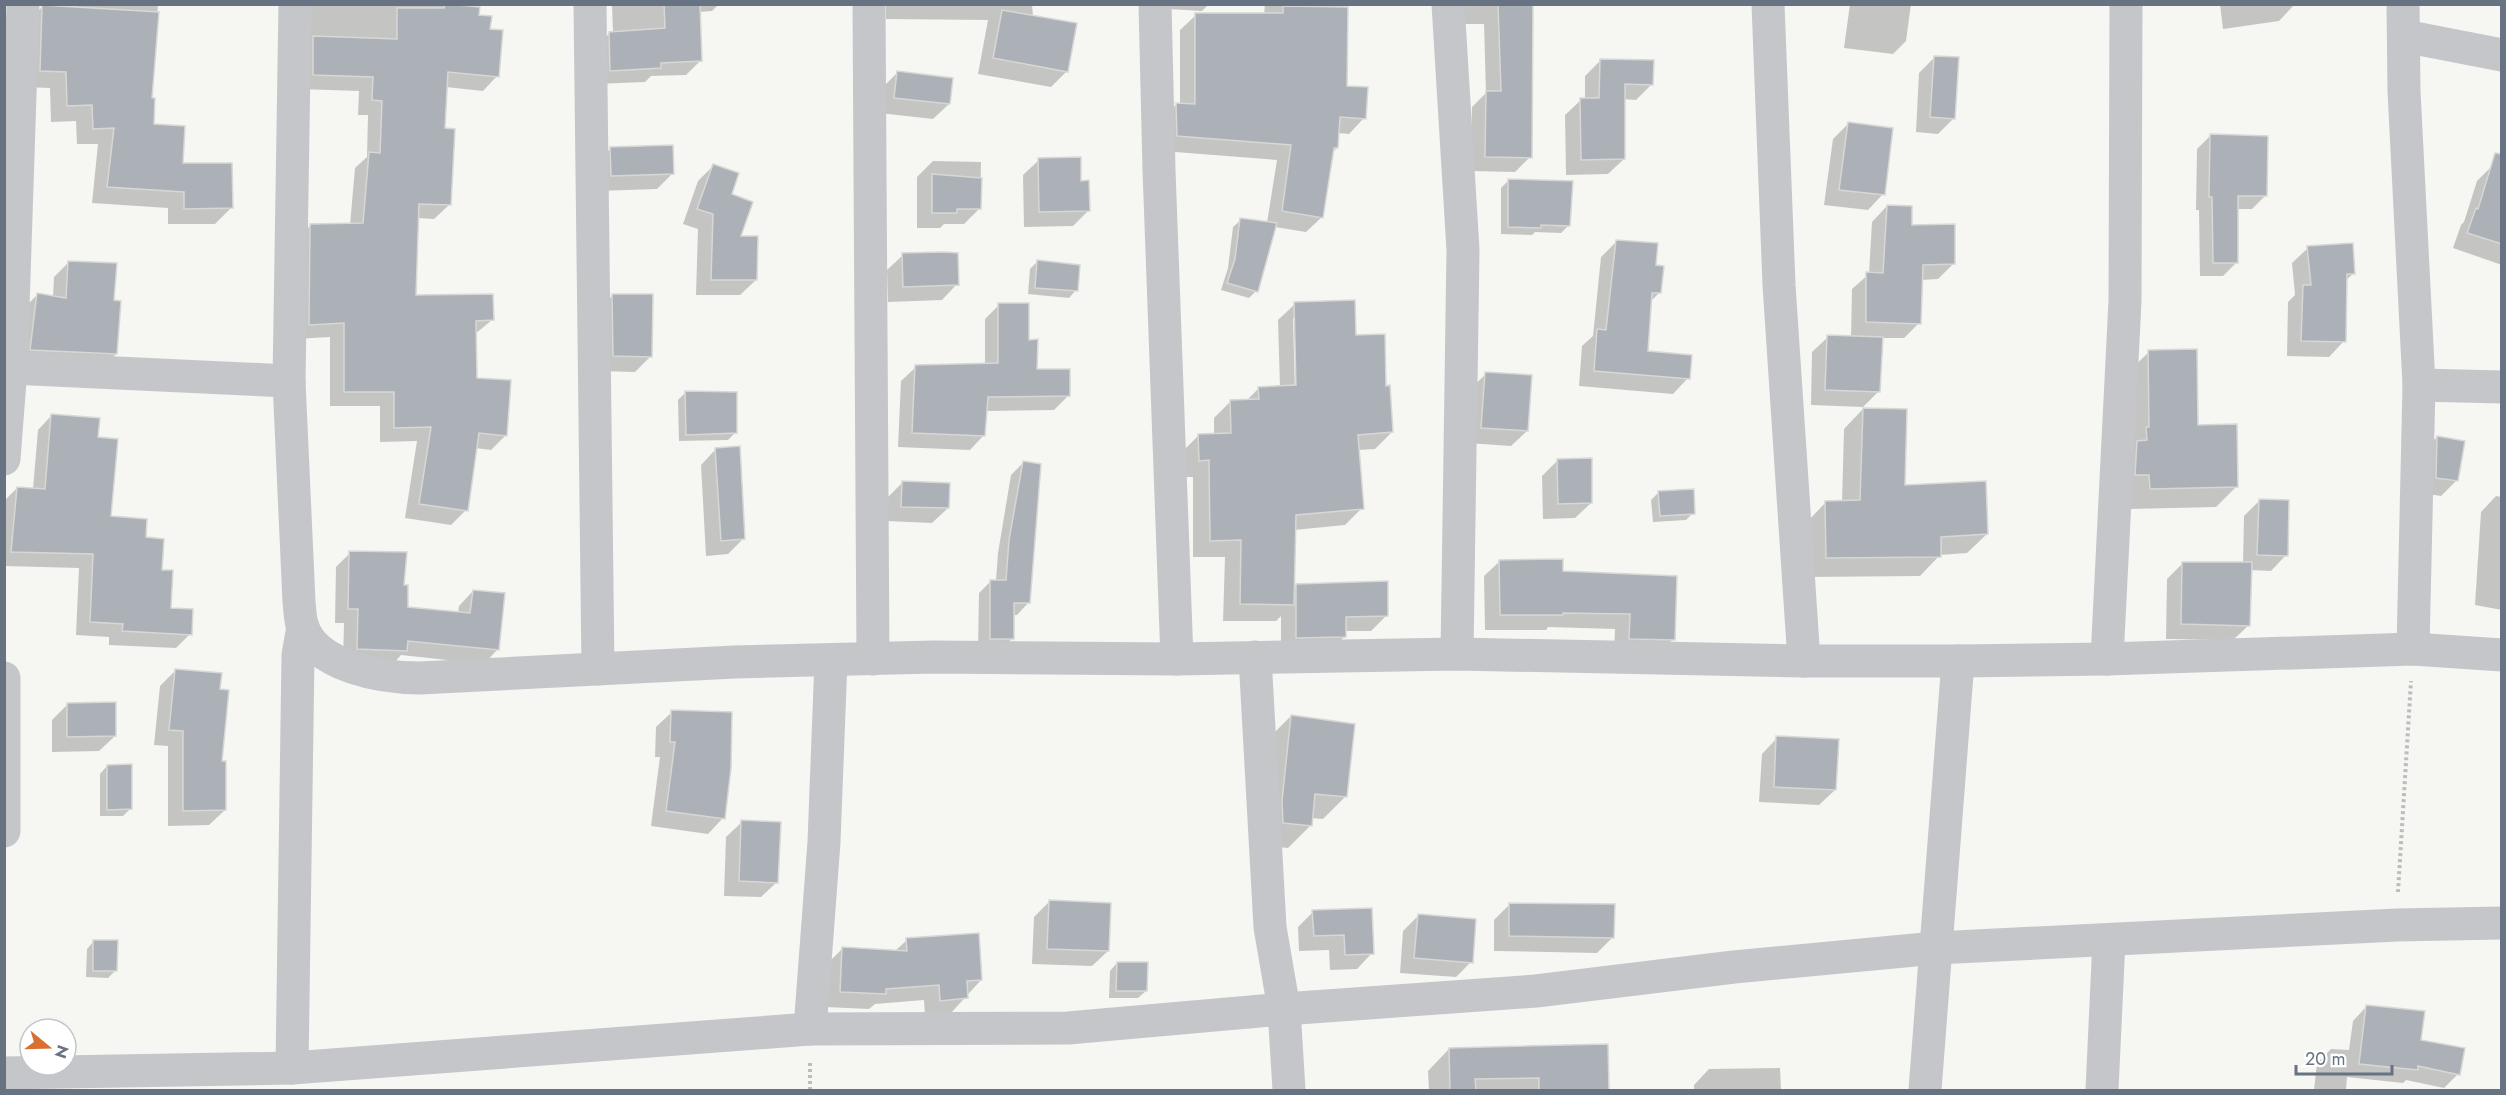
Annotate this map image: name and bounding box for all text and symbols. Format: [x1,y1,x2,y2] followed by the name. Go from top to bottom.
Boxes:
[18,1017,78,1077] north arrow
[2296,1038,2392,1076] scale bar
[49,1042,75,1061] text: N
[2305,1046,2345,1072] text: 20 m

